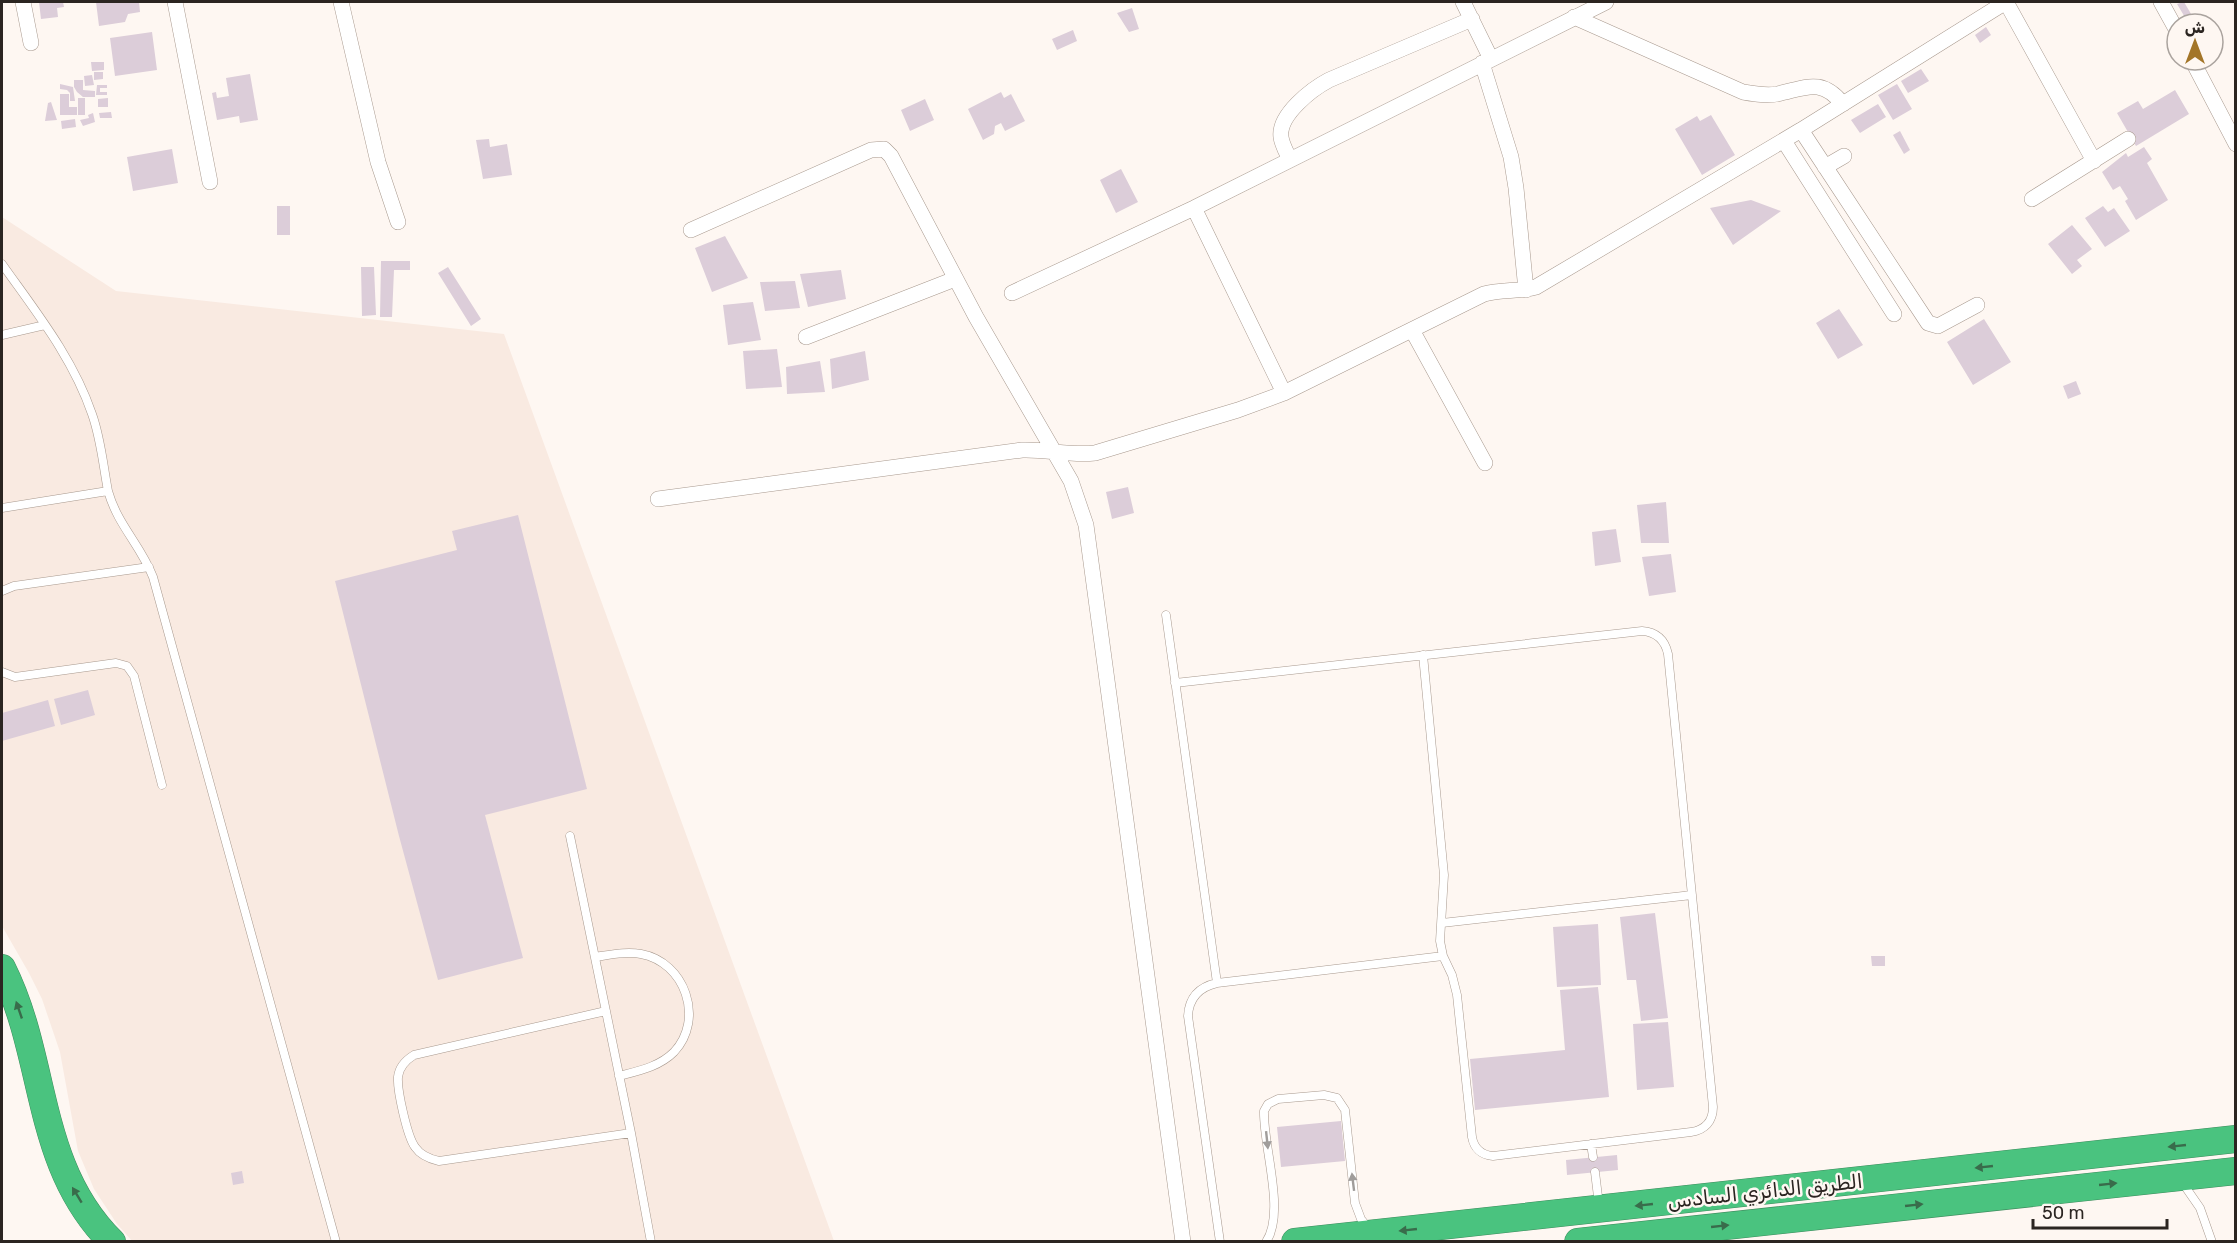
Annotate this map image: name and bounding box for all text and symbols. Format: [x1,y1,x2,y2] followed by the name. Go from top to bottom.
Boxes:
[2165,12,2225,72] north arrow
[2185,18,2205,37] text: ش
[14,1001,24,1019] one-way arrow
[1262,1130,1272,1149] one-way arrow
[2168,1141,2187,1151] one-way arrow
[1974,1163,1993,1172] one-way arrow
[1666,1169,1864,1215] street label: الطريق الدائري السادس
[1348,1172,1358,1191] one-way arrow
[2098,1179,2117,1189] one-way arrow
[71,1187,82,1203] one-way arrow
[2033,1192,2166,1230] scale bar
[1634,1200,1653,1209] one-way arrow
[1905,1200,1924,1210] one-way arrow
[2042,1202,2085,1224] text: 50 m
[1711,1221,1730,1231] one-way arrow
[1398,1225,1417,1235] one-way arrow

